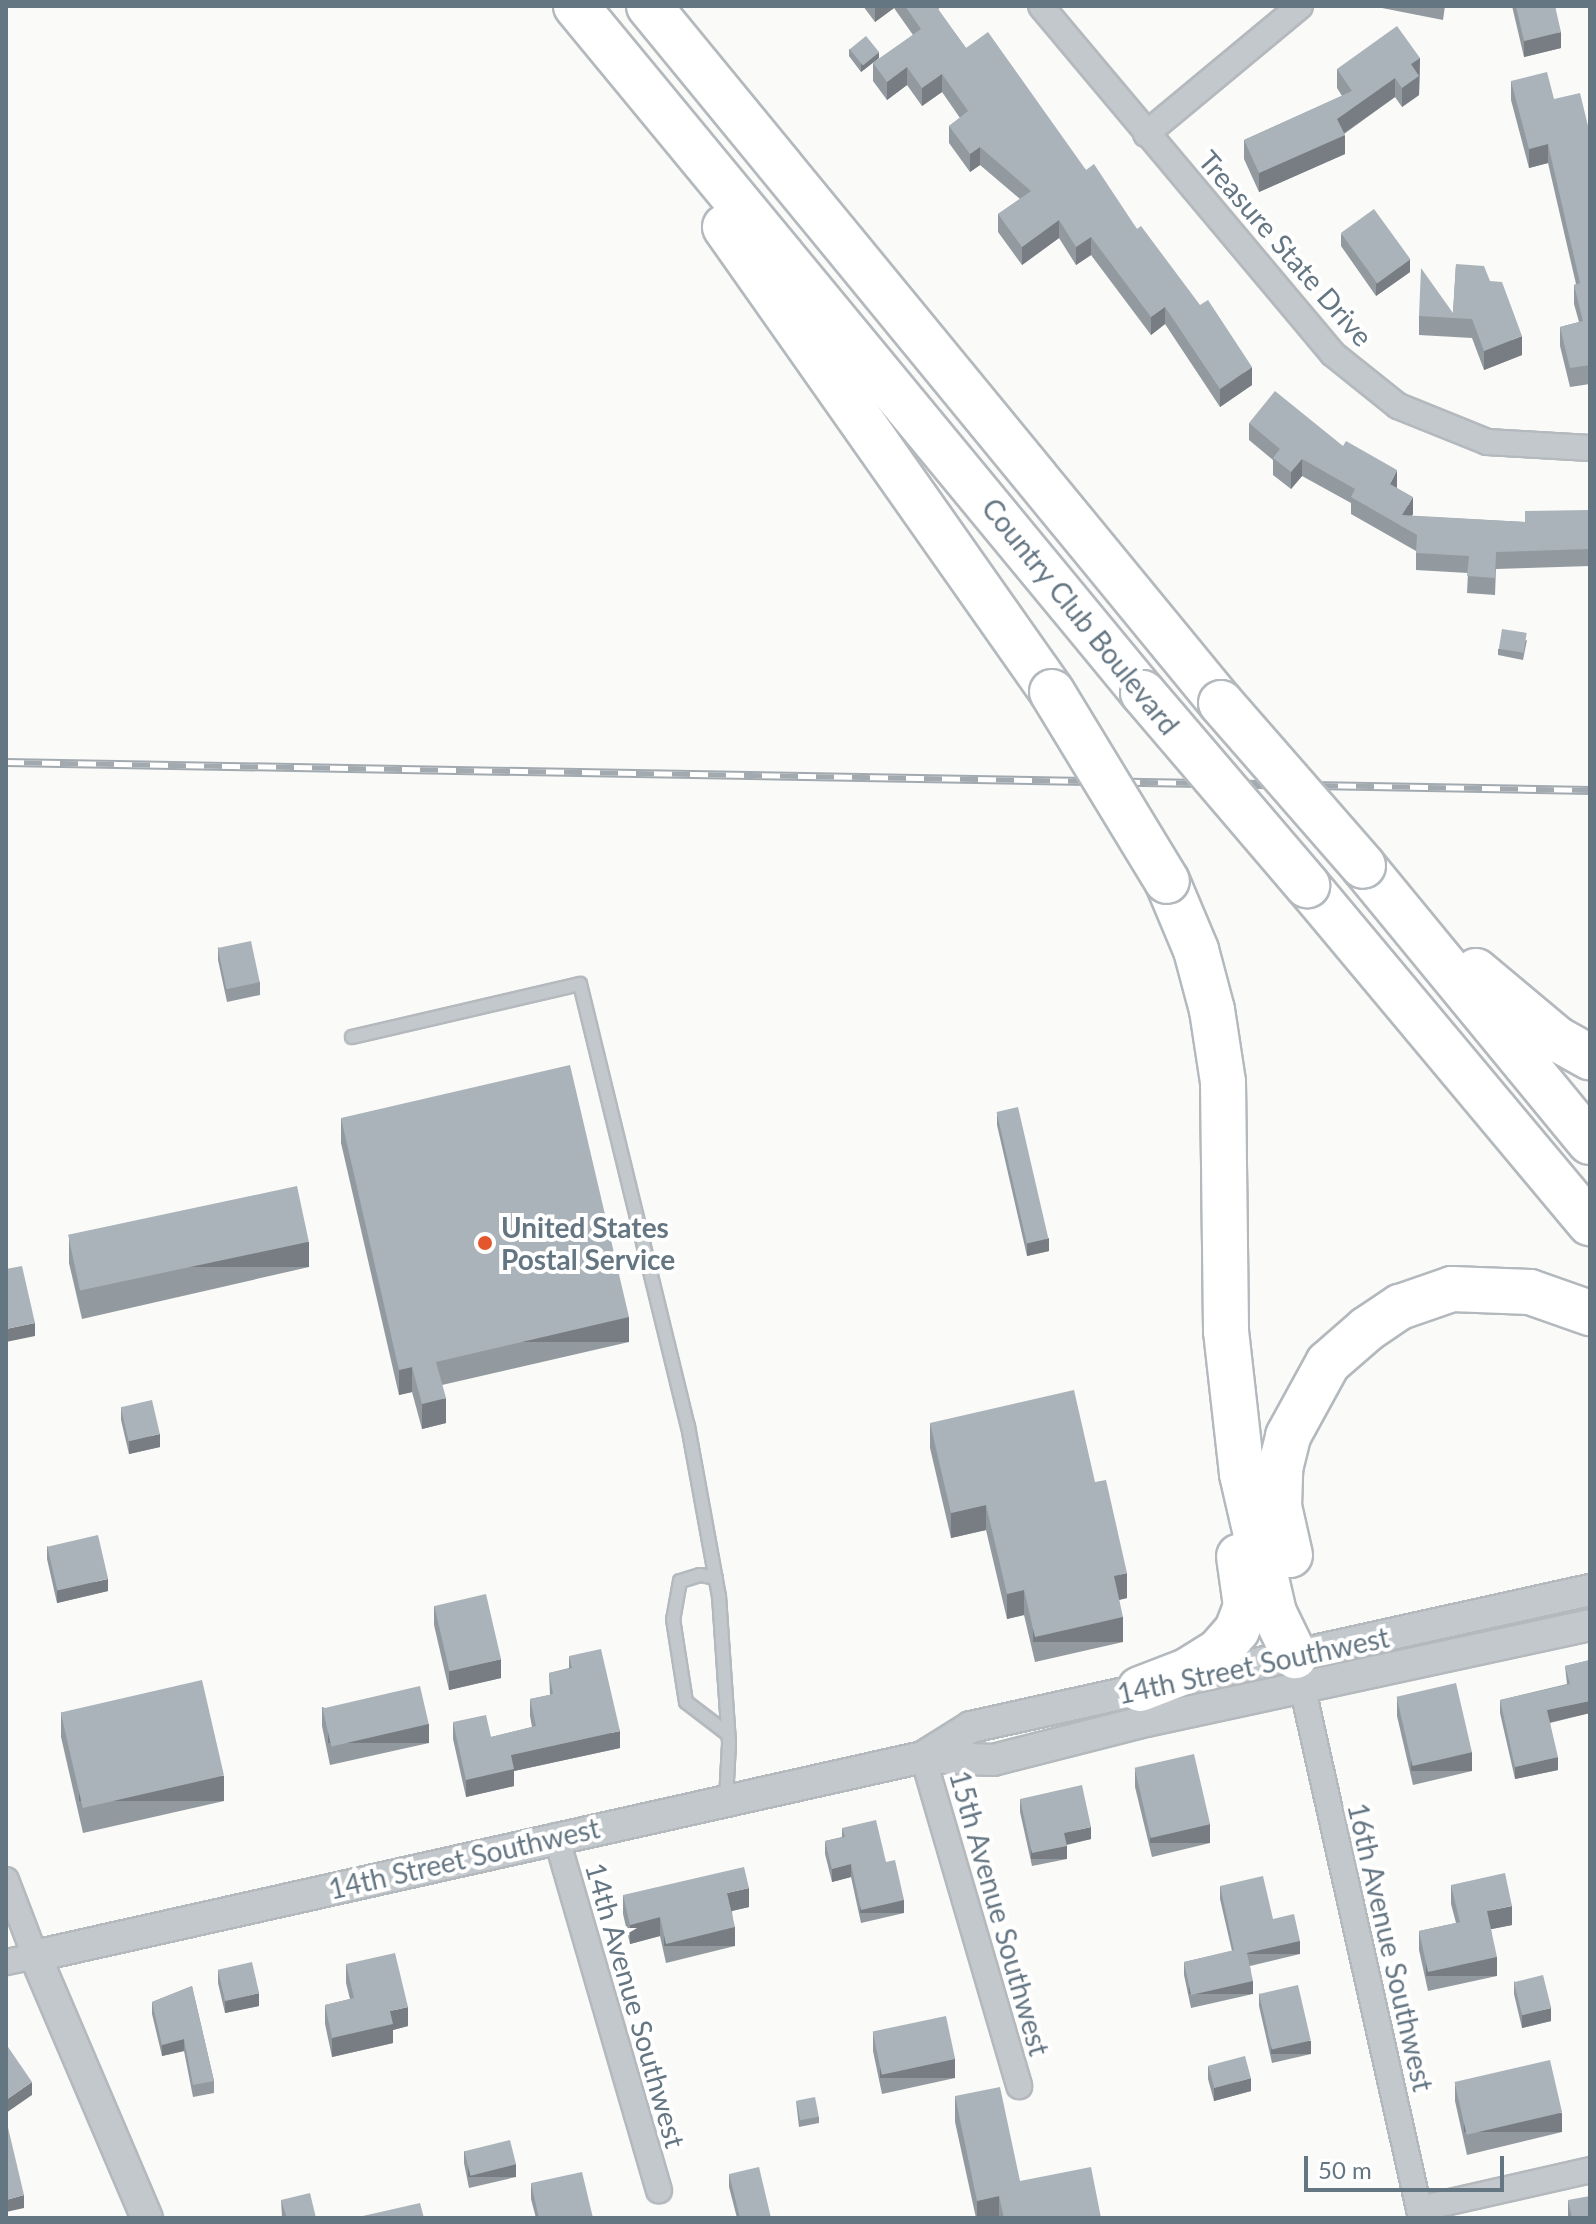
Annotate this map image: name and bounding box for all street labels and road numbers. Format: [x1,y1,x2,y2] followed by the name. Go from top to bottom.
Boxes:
[1192,143,1380,353] street label: Treasure State Drive
[975,491,1187,741] street label: Country Club Boulevard
[1114,1620,1392,1710] street label: 14th Street Southwest
[943,1766,1057,2060] street label: 15th Avenue Southwest
[1341,1799,1441,2095] street label: 16th Avenue Southwest
[325,1810,603,1906] street label: 14th Street Southwest
[579,1858,693,2152] street label: 14th Avenue Southwest

